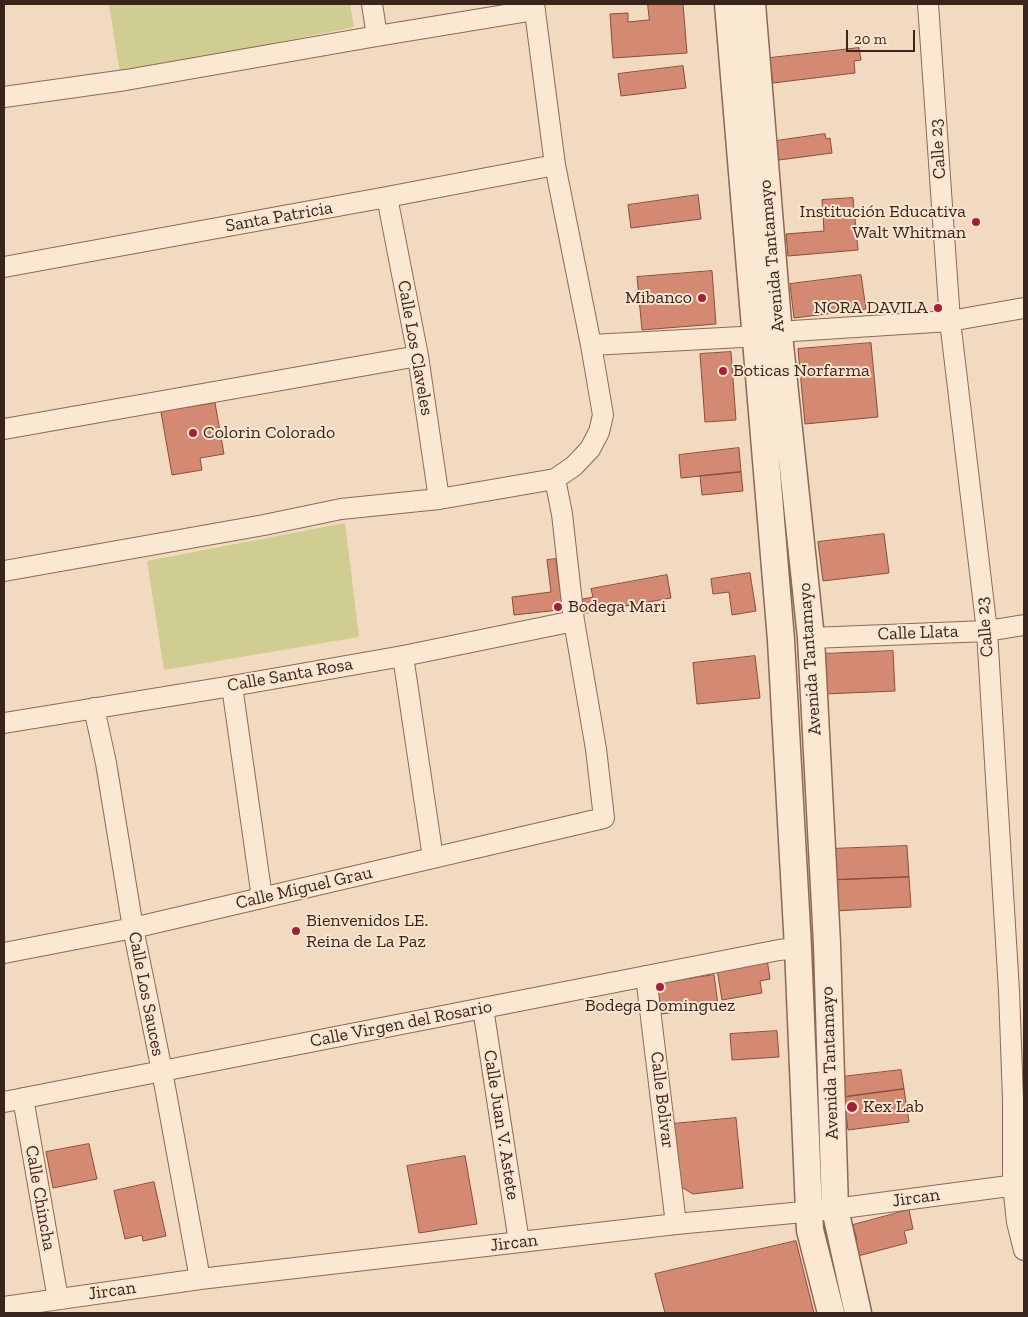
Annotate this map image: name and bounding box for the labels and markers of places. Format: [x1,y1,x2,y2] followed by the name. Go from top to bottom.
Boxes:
[800,201,966,243] place label: Institución Educativa Walt Whitman
[970,216,982,228] marker: Institución Educativa Walt Whitman
[625,287,692,309] place label: Mibanco
[696,292,708,304] marker: Mibanco
[814,297,928,319] place label: NORA DAVILA
[932,302,944,314] marker: NORA DAVILA
[733,360,870,382] place label: Boticas Norfarma
[717,365,729,377] marker: Boticas Norfarma
[203,422,335,444] place label: Colorin Colorado
[187,427,199,439] marker: Colorin Colorado
[568,596,666,618] place label: Bodega Mari
[552,601,564,613] marker: Bodega Mari
[306,910,428,952] place label: Bienvenidos LE. Reina de La Paz
[290,925,302,937] marker: Bienvenidos LE. Reina de La Paz
[654,981,666,993] marker: Bodega Dominguez
[585,995,735,1017] place label: Bodega Dominguez
[863,1096,924,1118] place label: Kex Lab
[845,1100,859,1114] marker: Kex Lab

